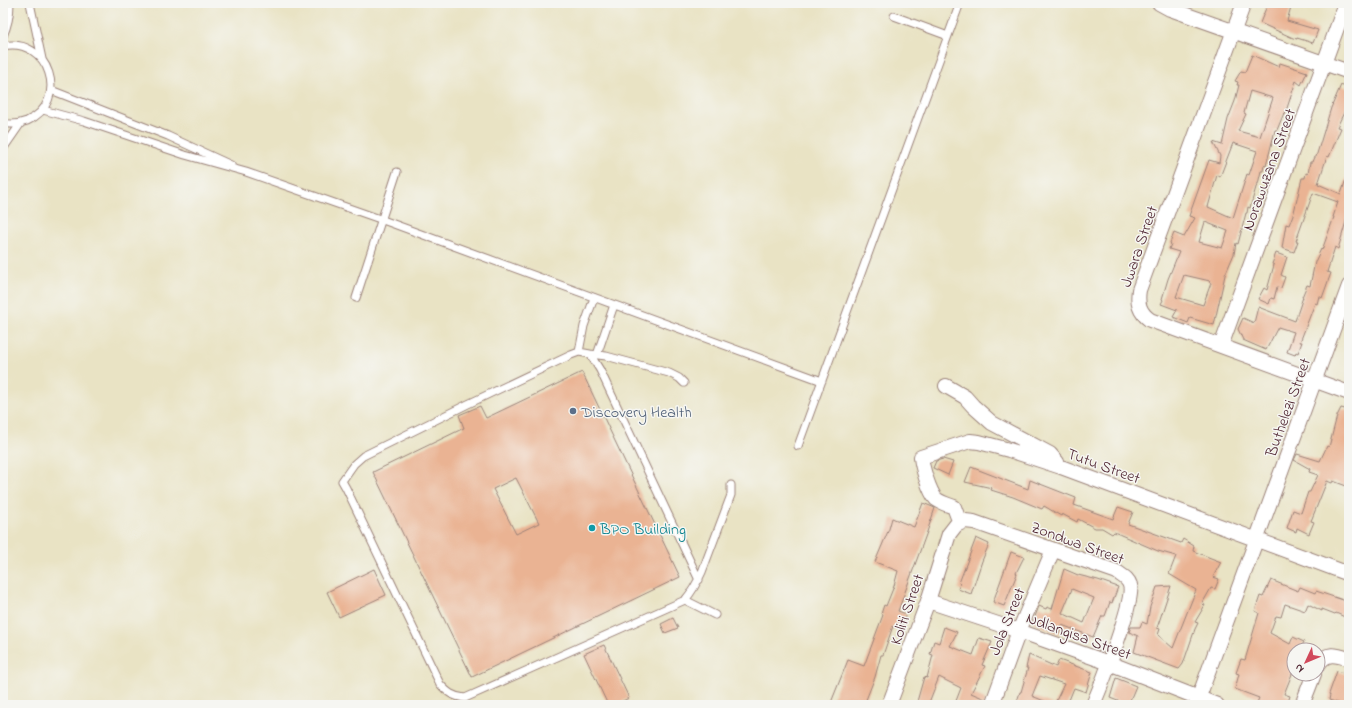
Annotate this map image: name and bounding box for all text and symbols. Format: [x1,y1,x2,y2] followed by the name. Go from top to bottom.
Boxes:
[1237,105,1303,234] street label: Norawuzana Street
[1115,202,1165,291] street label: Jwara Street
[1260,354,1318,461] street label: Buthelezi Street
[580,401,692,425] place label: Discovery Health
[568,406,578,416] marker: Discovery Health
[1063,443,1144,491] street label: Tutu Street
[1027,516,1128,572] street label: Zondwa Street
[599,518,686,542] place label: BPO Building
[587,523,597,533] marker: BPO Building
[885,570,931,648] street label: Koliti Street
[983,584,1033,659] street label: Jola Street
[1022,607,1135,667] street label: Ndlangisa Street
[1286,642,1326,682] north arrow
[1291,660,1308,676] text: N

